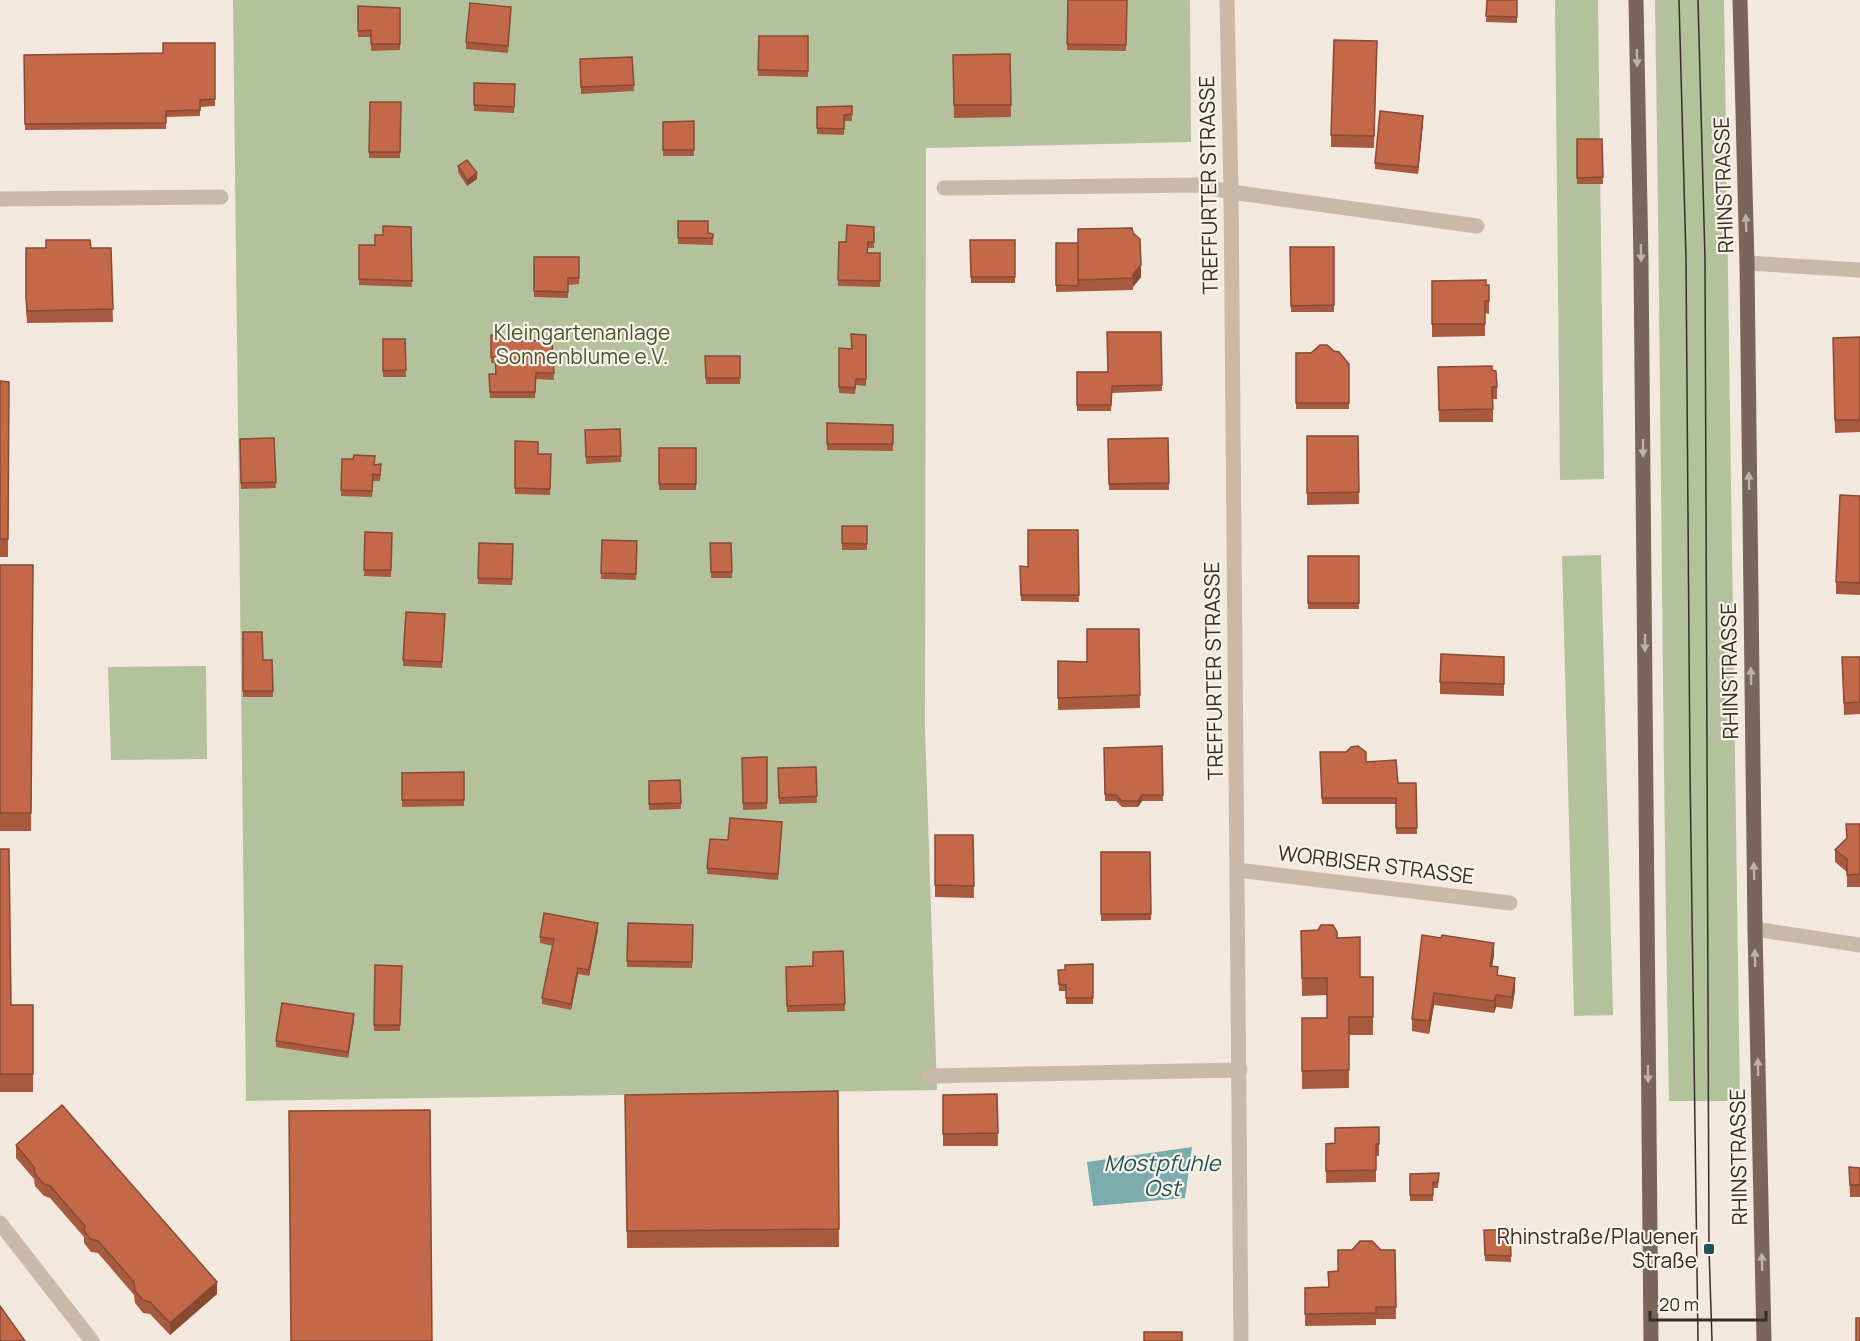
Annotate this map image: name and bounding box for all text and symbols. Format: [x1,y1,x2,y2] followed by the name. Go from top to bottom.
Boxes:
[1632,49,1642,68] one-way arrow
[1192,76,1224,295] street label: TREFFURTER STRASSE
[1707,116,1739,254] street label: RHINSTRASSE
[1741,213,1751,232] one-way arrow
[1636,244,1646,263] one-way arrow
[494,318,670,370] park label: Kleingartenanlage Sonnenblume e.V.
[1638,439,1648,458] one-way arrow
[1744,471,1754,490] one-way arrow
[1197,562,1229,781] street label: TREFFURTER STRASSE
[1714,602,1744,740] street label: RHINSTRASSE
[1640,634,1649,653] one-way arrow
[1746,666,1756,685] one-way arrow
[1276,838,1476,890] street label: WORBISER STRASSE
[1749,861,1759,880] one-way arrow
[1751,949,1760,968] one-way arrow
[1753,1057,1763,1076] one-way arrow
[1643,1064,1653,1083] one-way arrow
[1723,1088,1753,1226] street label: RHINSTRASSE
[1104,1148,1221,1203] water label: Mostpfuhle Ost
[1497,1222,1697,1274] place label: Rhinstraße/Plauener Straße
[1702,1242,1716,1256] marker: Rhinstraße/Plauener Straße
[1758,1252,1767,1271] one-way arrow
[1650,1284,1766,1322] scale bar
[1659,1292,1699,1316] text: 20 m

